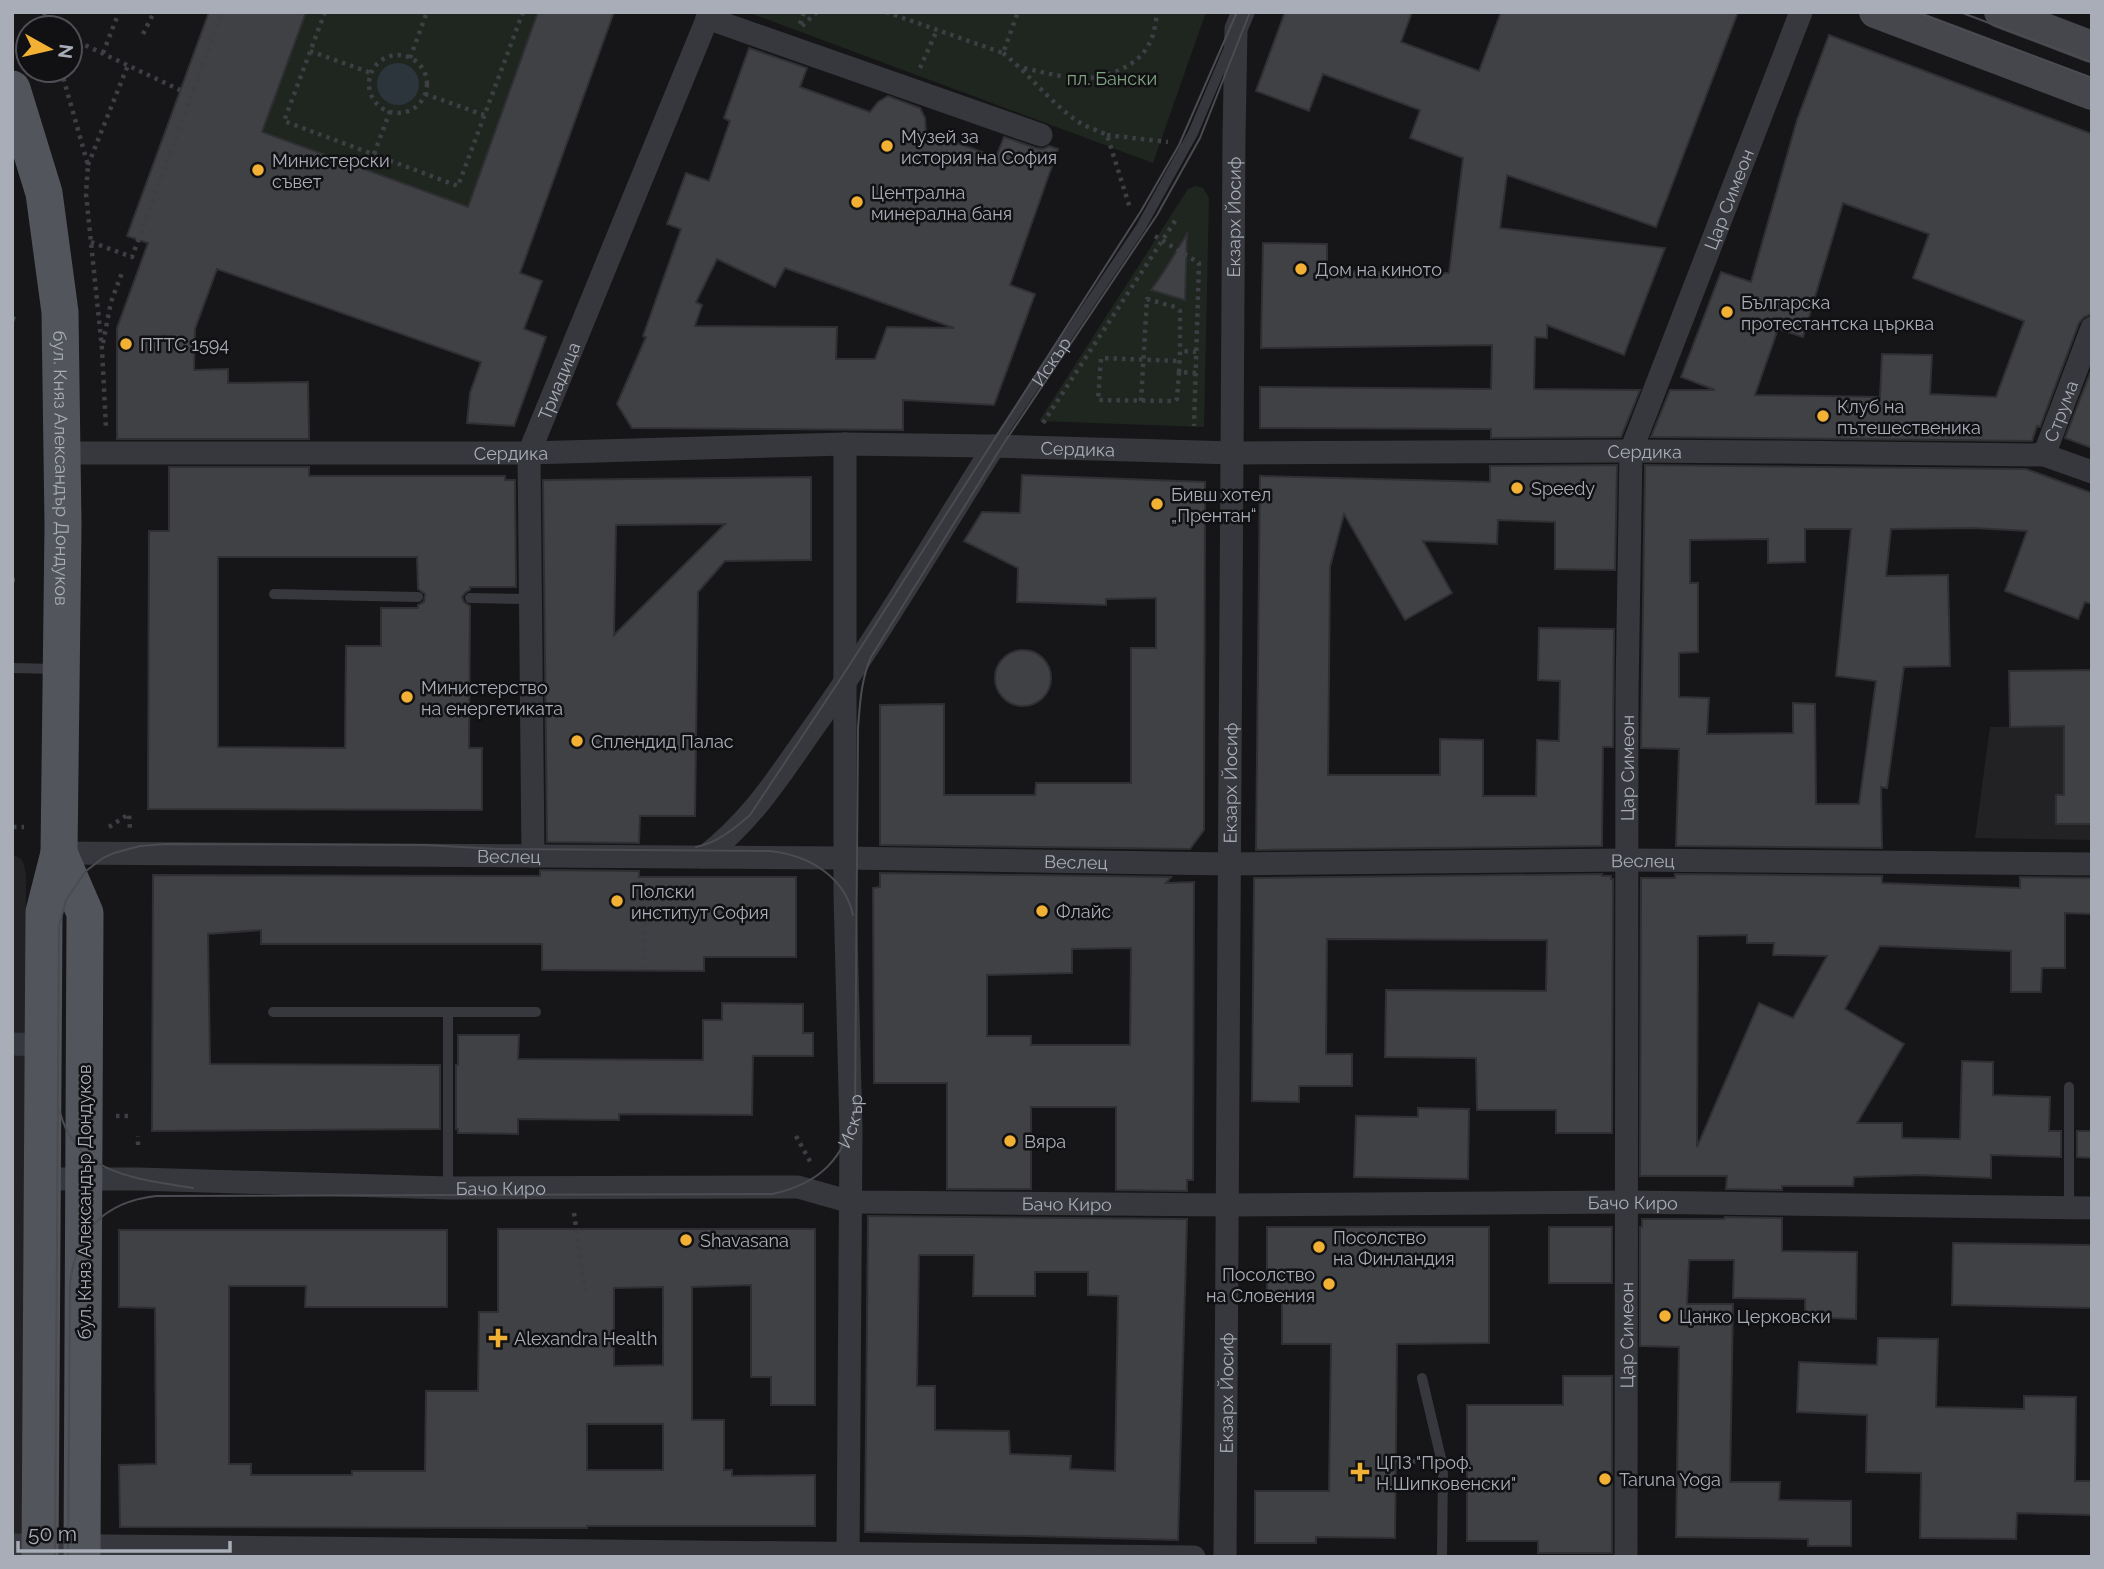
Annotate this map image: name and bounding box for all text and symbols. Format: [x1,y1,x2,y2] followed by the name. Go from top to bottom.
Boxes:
[14,14,84,84] north arrow
[54,43,78,60] text: N
[1067,68,1157,89] park label: пл. Бански
[901,126,1057,168] place label: Музей за история на София
[879,138,895,154] marker: Музей за история на София
[1700,146,1757,253] street label: Цар Симеон
[272,150,390,192] place label: Министерски съвет
[1223,157,1244,277] street label: Екзарх Йосиф
[250,162,266,178] marker: Министерски съвет
[871,182,1012,224] place label: Централна минерална баня
[849,194,865,210] marker: Централна минерална баня
[1315,259,1442,280] place label: Дом на киното
[1293,261,1309,277] marker: Дом на киното
[1741,292,1934,334] place label: Българска протестантска църква
[1719,304,1735,320] marker: Българска протестантска църква
[50,330,74,606] street label: бул. Княз Александър Дондуков
[1027,333,1075,390] street label: Искър
[140,334,229,355] place label: ПТТС 1594
[118,336,134,352] marker: ПТТС 1594
[533,339,584,423] street label: Триадица
[2039,377,2082,445] street label: Струма
[1837,396,1981,438] place label: Клуб на пътешественика
[1815,408,1831,424] marker: Клуб на пътешественика
[1040,437,1115,460] street label: Сердика
[1608,440,1682,462] street label: Сердика
[474,442,548,464] street label: Сердика
[1531,478,1595,499] place label: Speedy
[1509,480,1525,496] marker: Speedy
[1171,484,1271,526] place label: Бивш хотел „Прентан“
[1149,496,1165,512] marker: Бивш хотел „Прентан“
[421,677,563,719] place label: Министерство на енергетиката
[399,689,415,705] marker: Министерство на енергетиката
[1616,715,1637,821] street label: Цар Симеон
[1219,723,1241,843] street label: Екзарх Йосиф
[591,731,734,752] place label: Сплендид Палас
[569,733,585,749] marker: Сплендид Палас
[477,845,541,867] street label: Веслец
[1611,849,1675,871] street label: Веслец
[1044,851,1108,873] street label: Веслец
[631,881,769,923] place label: Полски институт София
[609,893,625,909] marker: Полски институт София
[1056,901,1111,922] place label: Флайс
[1034,903,1050,919] marker: Флайс
[74,1064,95,1340] street label: бул. Княз Александър Дондуков
[833,1094,866,1151] street label: Искър
[1024,1131,1066,1152] place label: Вяра
[1002,1133,1018,1149] marker: Вяра
[456,1177,546,1198] street label: Бачо Киро
[1588,1191,1678,1213] street label: Бачо Киро
[1022,1193,1112,1215] street label: Бачо Киро
[1333,1227,1455,1269] place label: Посолство на Финландия
[700,1230,789,1251] place label: Shavasana
[678,1232,694,1248] marker: Shavasana
[1311,1239,1327,1255] marker: Посолство на Финландия
[1206,1264,1315,1306] place label: Посолство на Словения
[1321,1276,1337,1292] marker: Посолство на Словения
[1616,1282,1637,1388] street label: Цар Симеон
[1679,1306,1831,1327] place label: Цанко Церковски
[1657,1308,1673,1324] marker: Цанко Церковски
[488,1328,508,1348] marker: Alexandra Health
[514,1328,657,1349] place label: Alexandra Health
[1215,1333,1237,1453] street label: Екзарх Йосиф
[1376,1452,1516,1494] place label: ЦПЗ "Проф. Н.Шипковенски"
[1350,1462,1370,1482] marker: ЦПЗ "Проф. Н.Шипковенски"
[1619,1469,1721,1490] place label: Taruna Yoga
[1597,1471,1613,1487] marker: Taruna Yoga
[18,1510,229,1554] scale bar
[28,1521,77,1546] text: 50 m

